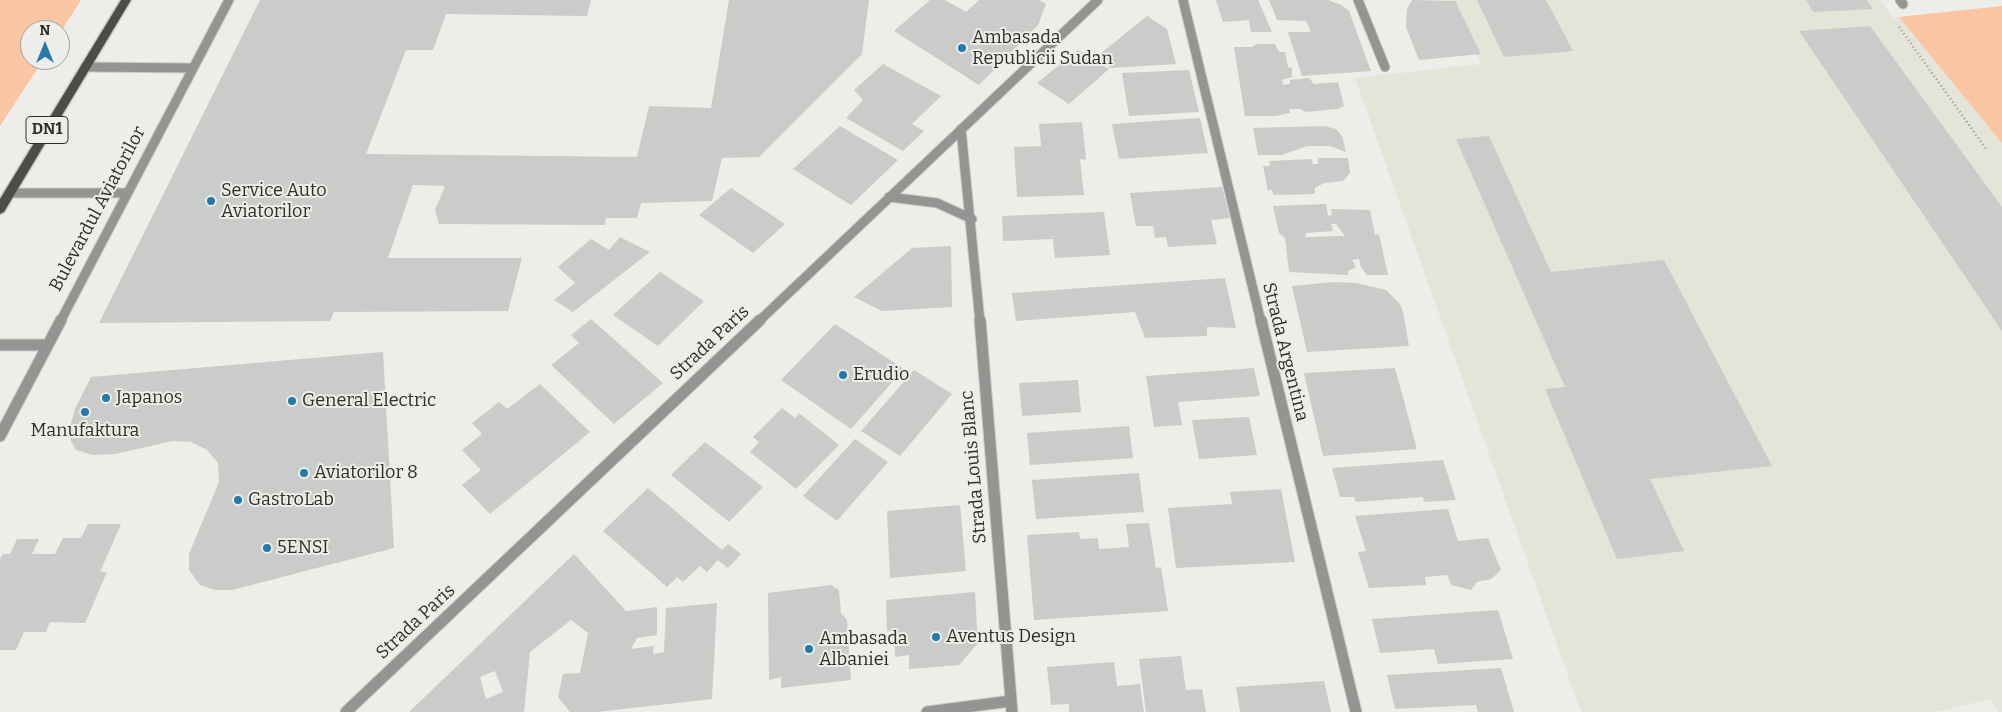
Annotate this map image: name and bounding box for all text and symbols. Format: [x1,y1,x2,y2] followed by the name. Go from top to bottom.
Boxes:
[20,20,70,70] north arrow
[40,22,50,39] text: N
[972,27,1113,70] place label: Ambasada Republicii Sudan
[956,42,968,54] marker: Ambasada Republicii Sudan
[26,116,68,144] road number: DN1
[45,123,151,295] street label: Bulevardul Aviatorilor
[221,180,327,222] place label: Service Auto Aviatorilor
[205,195,217,207] marker: Service Auto Aviatorilor
[1257,280,1313,424] street label: Strada Argentina
[666,301,754,385] street label: Strada Paris
[853,364,909,386] place label: Erudio
[837,369,849,381] marker: Erudio
[116,387,182,409] place label: Japanos
[957,389,991,545] street label: Strada Louis Blanc
[302,390,436,412] place label: General Electric
[100,392,112,404] marker: Japanos
[286,395,298,407] marker: General Electric
[79,406,91,418] marker: Manufaktura
[31,420,139,442] place label: Manufaktura
[314,462,418,484] place label: Aviatorilor 8
[298,467,310,479] marker: Aviatorilor 8
[248,489,334,511] place label: GastroLab
[232,494,244,506] marker: GastroLab
[277,537,329,559] place label: 5ENSI
[261,542,273,554] marker: 5ENSI
[372,580,460,664] street label: Strada Paris
[946,626,1076,648] place label: Aventus Design
[819,628,908,670] place label: Ambasada Albaniei
[930,631,942,643] marker: Aventus Design
[803,643,815,655] marker: Ambasada Albaniei

